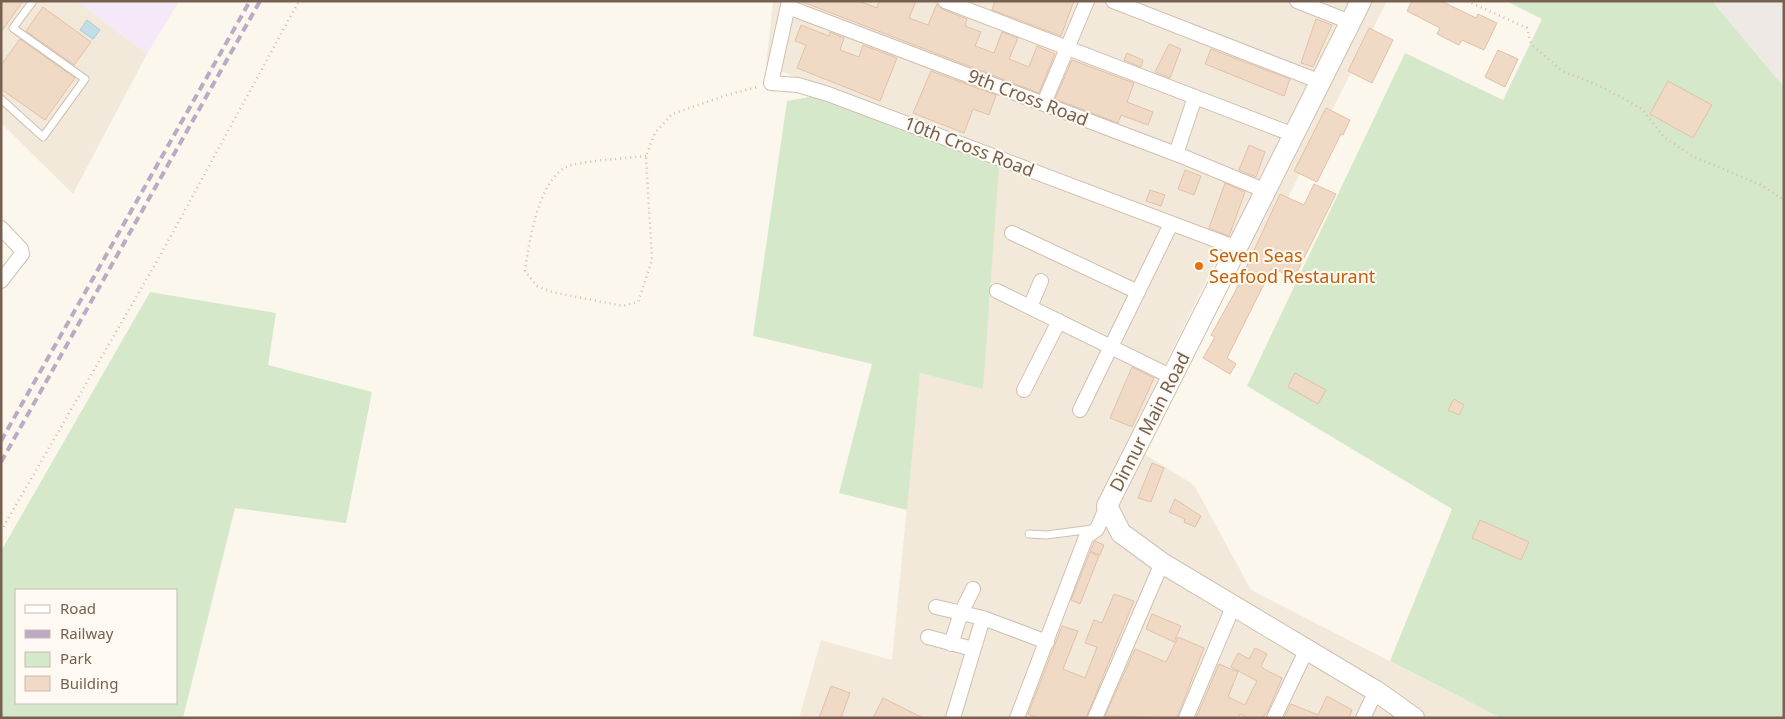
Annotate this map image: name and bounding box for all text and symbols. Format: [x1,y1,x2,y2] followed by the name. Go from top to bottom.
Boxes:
[965,63,1092,131] street label: 9th Cross Road
[901,110,1038,182] street label: 10th Cross Road
[1209,243,1376,288] place label: Seven Seas Seafood Restaurant
[1193,260,1205,272] marker: Seven Seas Seafood Restaurant
[1104,348,1195,495] street label: Dinnur Main Road
[15,589,178,704] legend
[60,598,96,618] text: Road
[60,623,114,643] text: Railway
[60,648,92,668] text: Park
[60,673,118,693] text: Building

